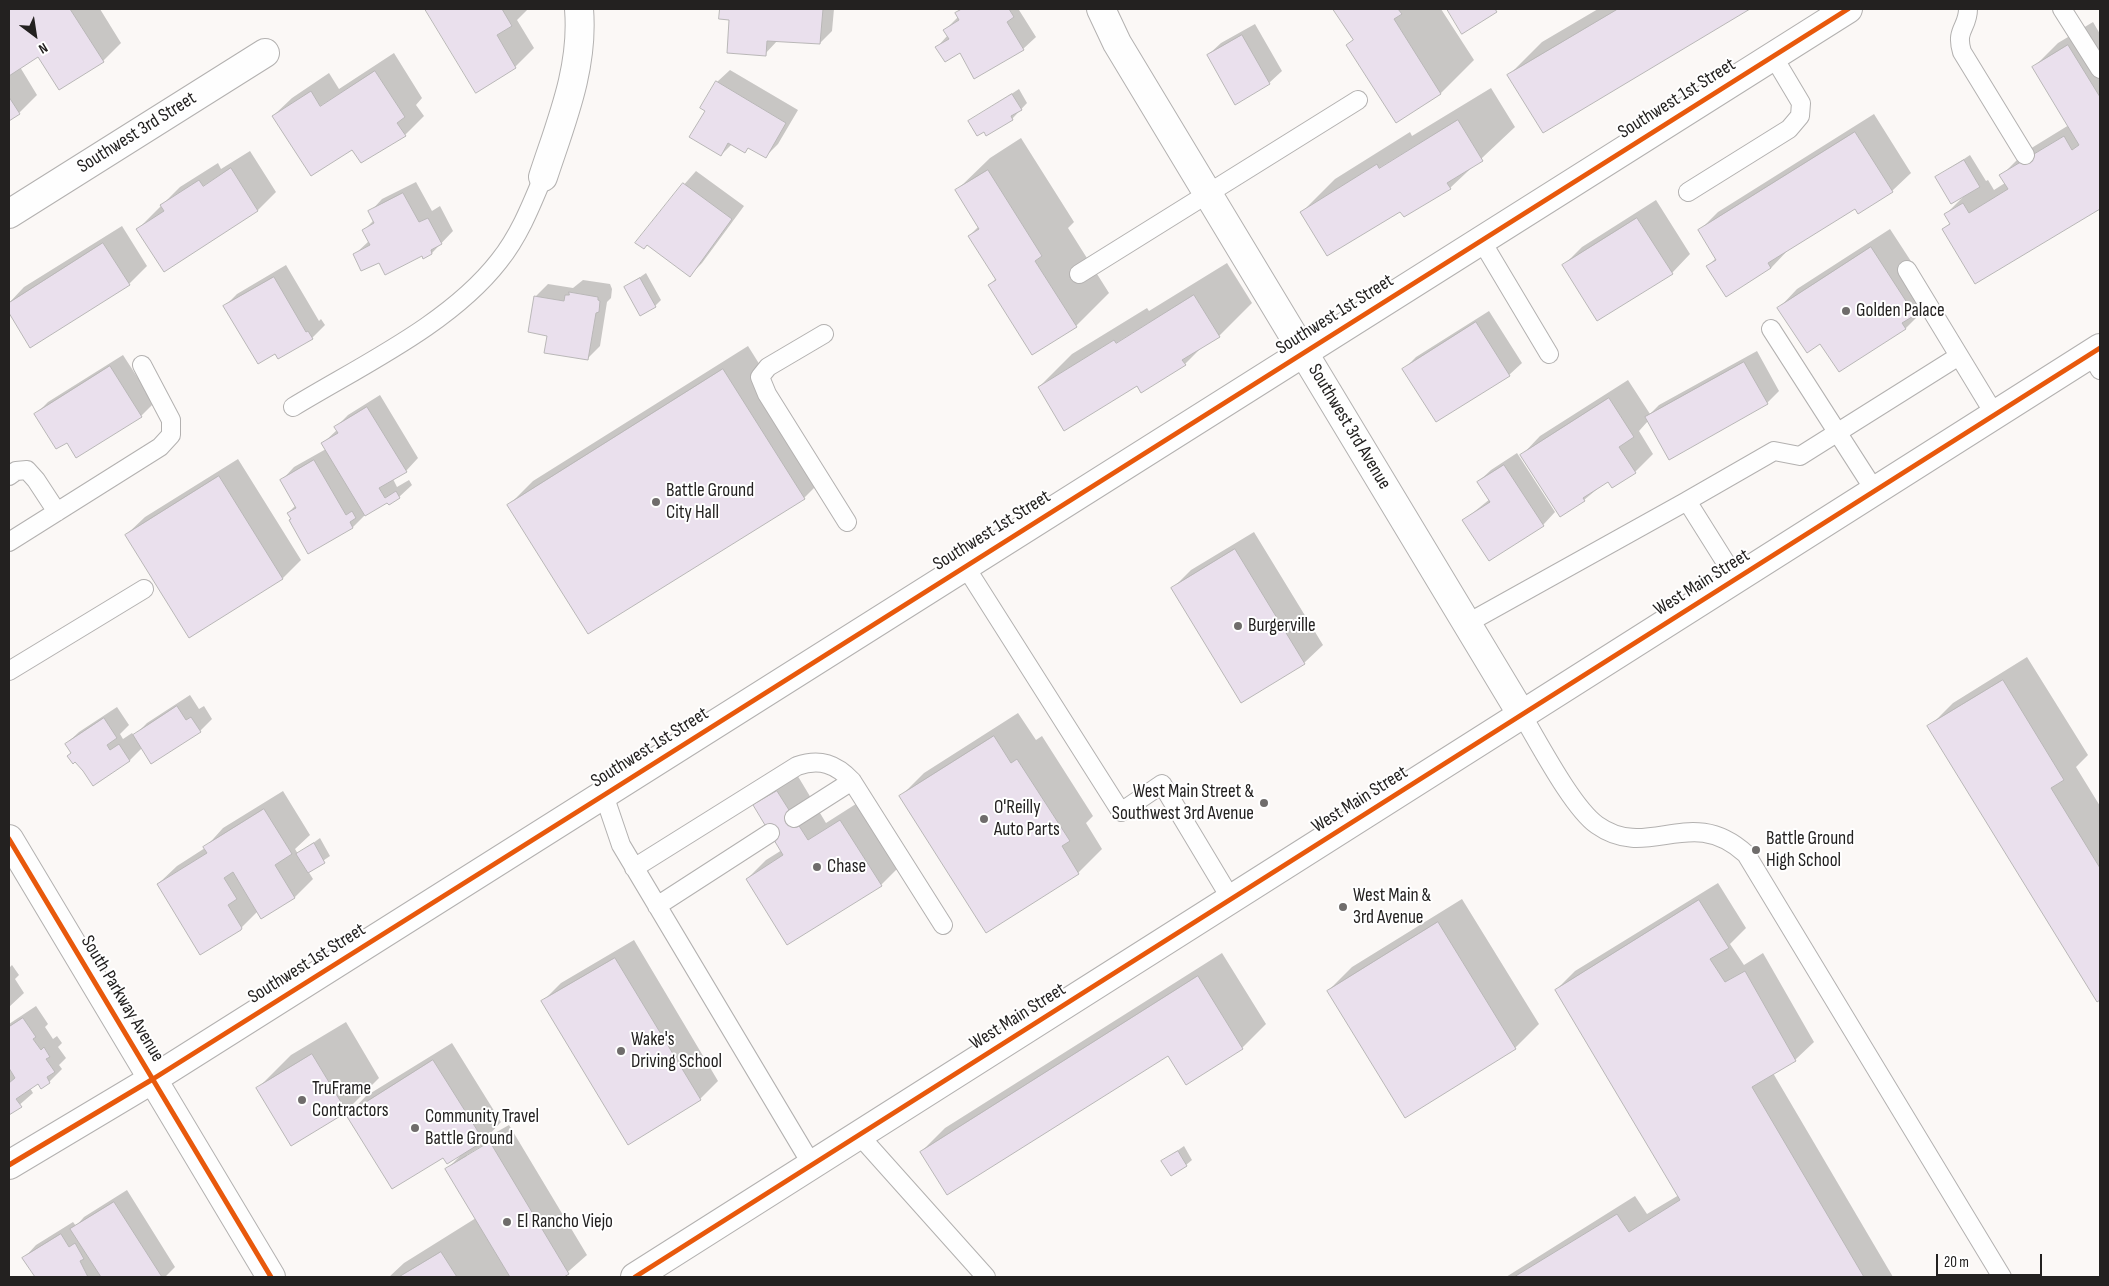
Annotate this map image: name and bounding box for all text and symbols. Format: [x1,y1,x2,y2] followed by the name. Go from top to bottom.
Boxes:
[10,10,60,60] north arrow
[35,39,51,57] text: N
[1614,54,1740,144] street label: Southwest 1st Street
[73,87,201,179] street label: Southwest 3rd Street
[1272,270,1398,360] street label: Southwest 1st Street
[1856,300,1945,322] place label: Golden Palace
[1840,305,1852,317] marker: Golden Palace
[1303,360,1395,494] street label: Southwest 3rd Avenue
[666,480,754,524] place label: Battle Ground City Hall
[929,486,1055,576] street label: Southwest 1st Street
[650,496,662,508] marker: Battle Ground City Hall
[1650,545,1754,621] street label: West Main Street
[1248,615,1316,637] place label: Burgerville
[1232,620,1244,632] marker: Burgerville
[587,703,713,793] street label: Southwest 1st Street
[1308,762,1412,838] street label: West Main Street
[1112,781,1254,825] place label: West Main Street & Southwest 3rd Avenue
[994,797,1060,841] place label: O'Reilly Auto Parts
[1258,797,1270,809] marker: West Main Street & Southwest 3rd Avenue
[978,813,990,825] marker: O'Reilly Auto Parts
[1766,828,1854,872] place label: Battle Ground High School
[1750,844,1762,856] marker: Battle Ground High School
[827,856,866,878] place label: Chase
[811,861,823,873] marker: Chase
[1353,885,1431,929] place label: West Main & 3rd Avenue
[1337,901,1349,913] marker: West Main & 3rd Avenue
[244,919,370,1009] street label: Southwest 1st Street
[75,932,169,1066] street label: South Parkway Avenue
[966,979,1070,1055] street label: West Main Street
[631,1029,722,1073] place label: Wake's Driving School
[615,1045,627,1057] marker: Wake's Driving School
[312,1078,388,1122] place label: TruFrame Contractors
[296,1094,308,1106] marker: TruFrame Contractors
[425,1106,539,1150] place label: Community Travel Battle Ground
[409,1122,421,1134] marker: Community Travel Battle Ground
[517,1211,613,1233] place label: El Rancho Viejo
[501,1216,513,1228] marker: El Rancho Viejo
[1939,1244,2045,1276] scale bar
[1944,1253,1969,1272] text: 20 m

